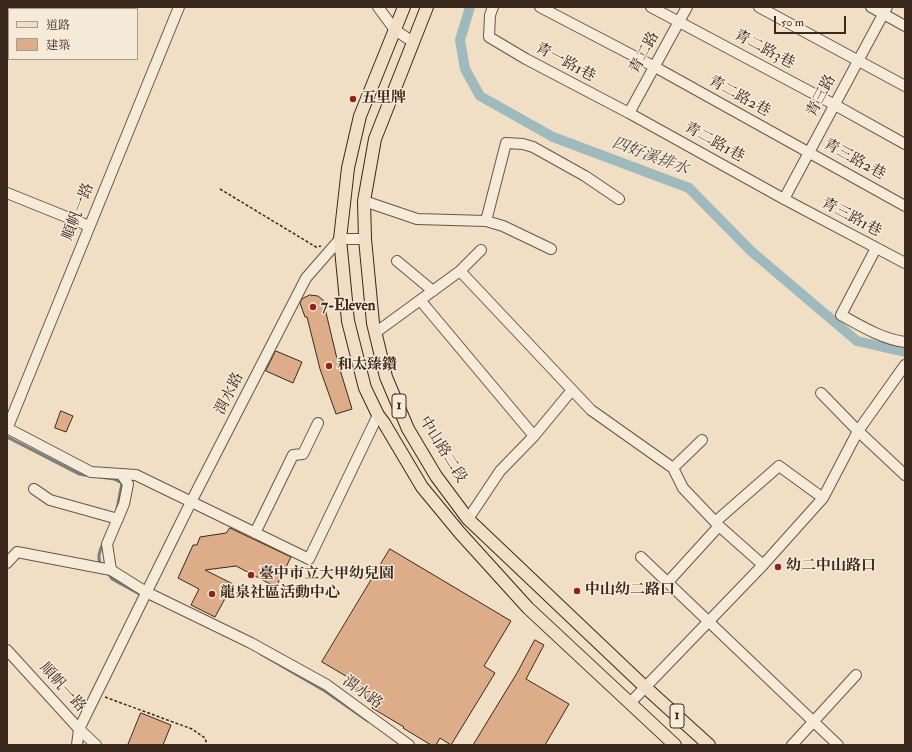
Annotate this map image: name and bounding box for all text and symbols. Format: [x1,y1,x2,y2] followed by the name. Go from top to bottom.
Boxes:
[8,8,138,60] legend
[776,8,848,34] scale bar
[781,15,804,30] text: 50 m
[46,18,70,33] text: 道路
[731,27,797,73] street label: 青二路3巷
[626,29,664,77] street label: 青二路
[46,38,70,53] text: 建築
[532,40,598,86] street label: 青一路1巷
[803,72,841,120] street label: 青三路
[705,73,773,121] street label: 青二路2巷
[361,90,406,108] place label: 五里牌
[348,94,358,104] marker: 五里牌
[681,119,747,167] street label: 青二路1巷
[609,134,691,180] water label: 四好溪排水
[820,136,888,184] street label: 青三路2巷
[59,181,99,243] street label: 順帆一路
[818,195,884,241] street label: 青三路1巷
[321,298,375,316] place label: 7-Eleven
[308,302,318,312] marker: 7-Eleven
[337,357,397,375] place label: 和太臻鑽
[324,361,334,371] marker: 和太臻鑽
[212,370,248,418] street label: 渭水路
[392,394,406,418] road number: 1
[414,413,470,487] street label: 中山路二段
[786,558,876,576] place label: 幼二中山路口
[773,562,783,572] marker: 幼二中山路口
[259,566,394,584] place label: 臺中市立大甲幼兒園
[246,570,256,580] marker: 臺中市立大甲幼兒園
[585,582,675,600] place label: 中山幼二路口
[220,585,340,603] place label: 龍泉社區活動中心
[572,586,582,596] marker: 中山幼二路口
[207,589,217,599] marker: 龍泉社區活動中心
[35,660,89,716] street label: 順帆一路
[339,672,385,714] street label: 渭水路
[670,704,684,728] road number: 1

